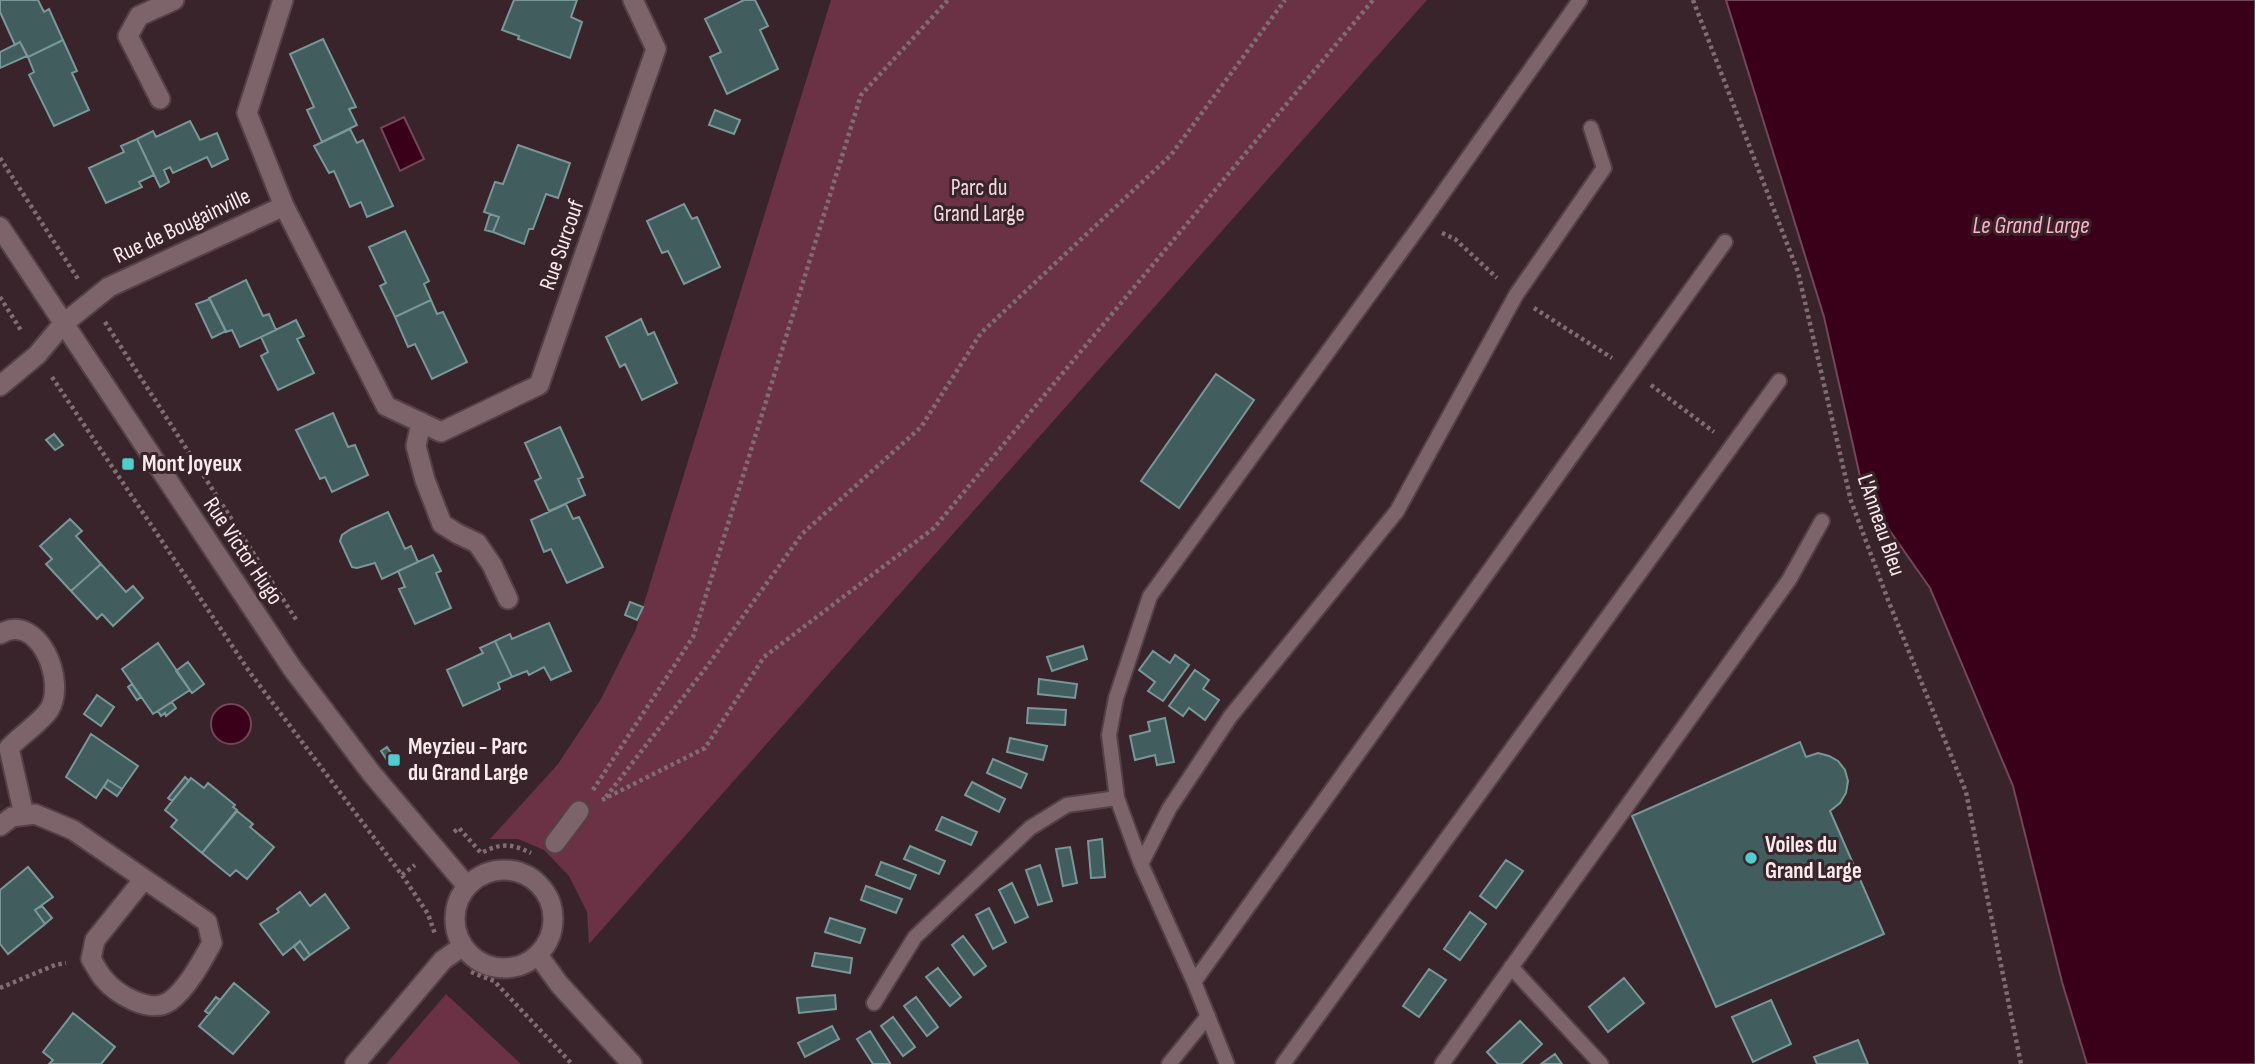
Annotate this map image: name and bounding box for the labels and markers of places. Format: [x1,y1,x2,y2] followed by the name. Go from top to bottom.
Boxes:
[142,450,242,478] place label: Mont Joyeux
[120,456,136,472] marker: Mont Joyeux
[408,733,528,787] place label: Meyzieu - Parc du Grand Large
[386,752,402,768] marker: Meyzieu - Parc du Grand Large
[1765,831,1862,885] place label: Voiles du Grand Large
[1743,850,1759,866] marker: Voiles du Grand Large

